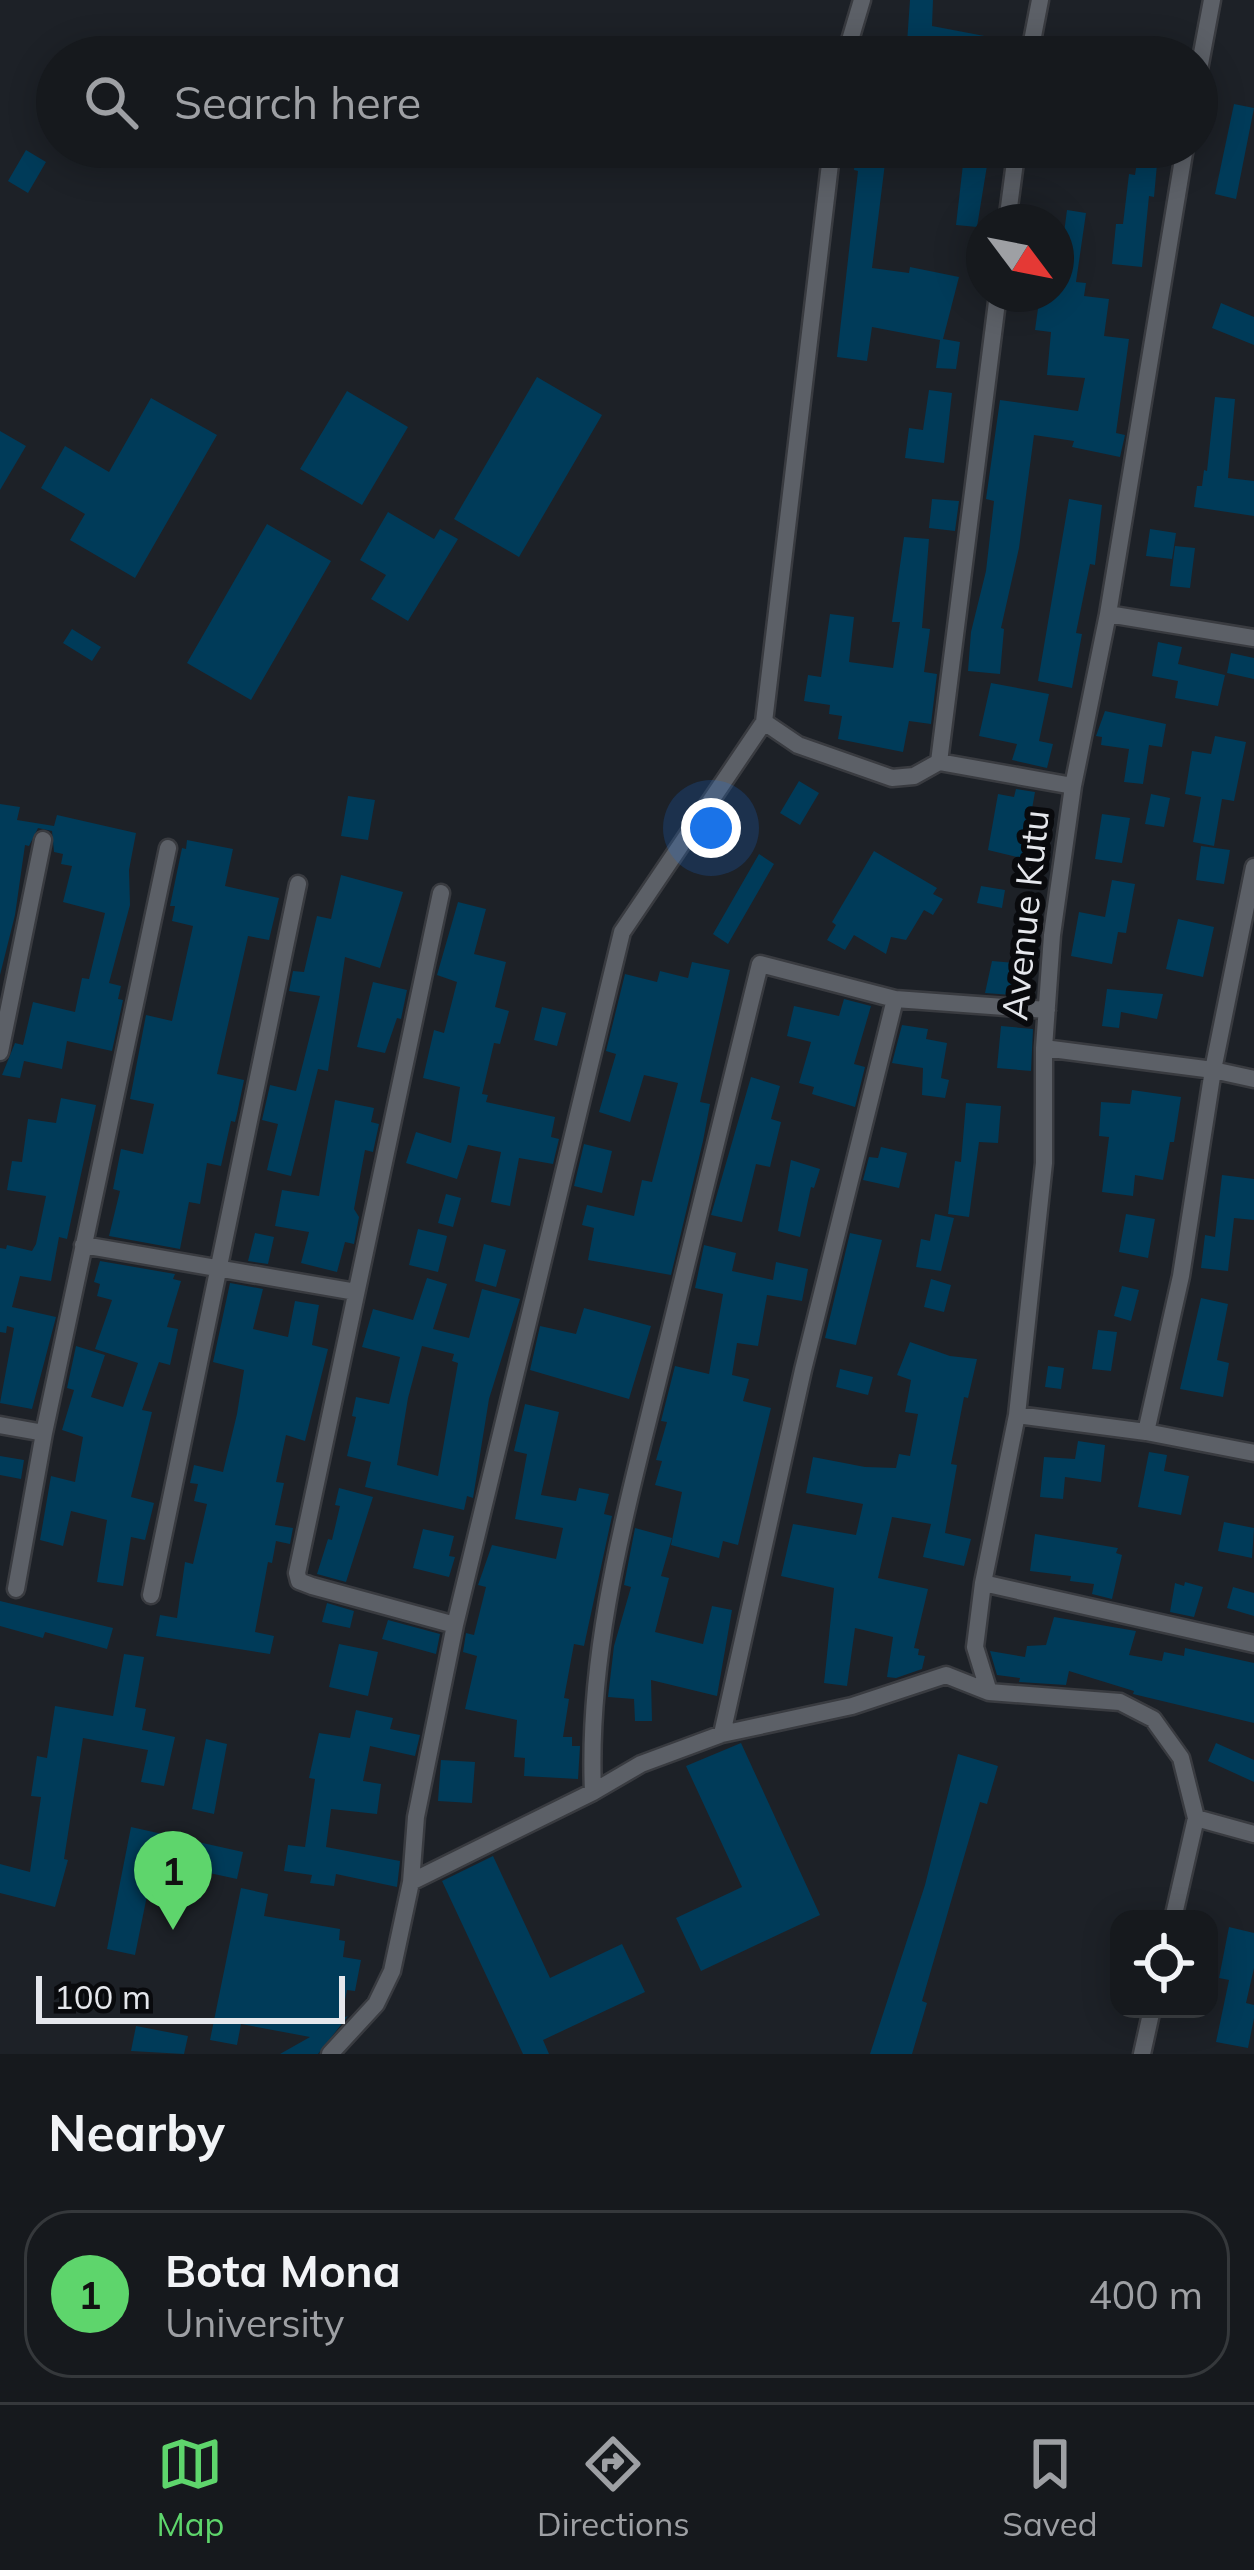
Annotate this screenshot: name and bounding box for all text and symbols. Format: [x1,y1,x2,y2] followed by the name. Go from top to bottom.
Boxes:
[36,36,1218,168] search box
[78,69,144,135] icon: search
[174,74,421,130] text: Search here
[966,204,1074,312] north arrow
[681,798,741,858] your location
[991,807,1058,1022] street label: Avenue Kutu
[134,1831,212,1930] pin: 1
[1110,1910,1218,2018] map controls
[1110,1910,1218,2018] button: locate
[36,1970,345,2023] scale bar
[54,1976,151,2017] text: 100 m
[48,2100,225,2164] text: Nearby
[165,2242,401,2298] text: Bota Mona
[78,2270,102,2319] text: 1
[1088,2270,1203,2319] text: 400 m
[165,2298,344,2347] text: University
[156,2431,224,2544] tab: Map
[537,2431,690,2544] tab: Directions
[1002,2431,1098,2544] tab: Saved

